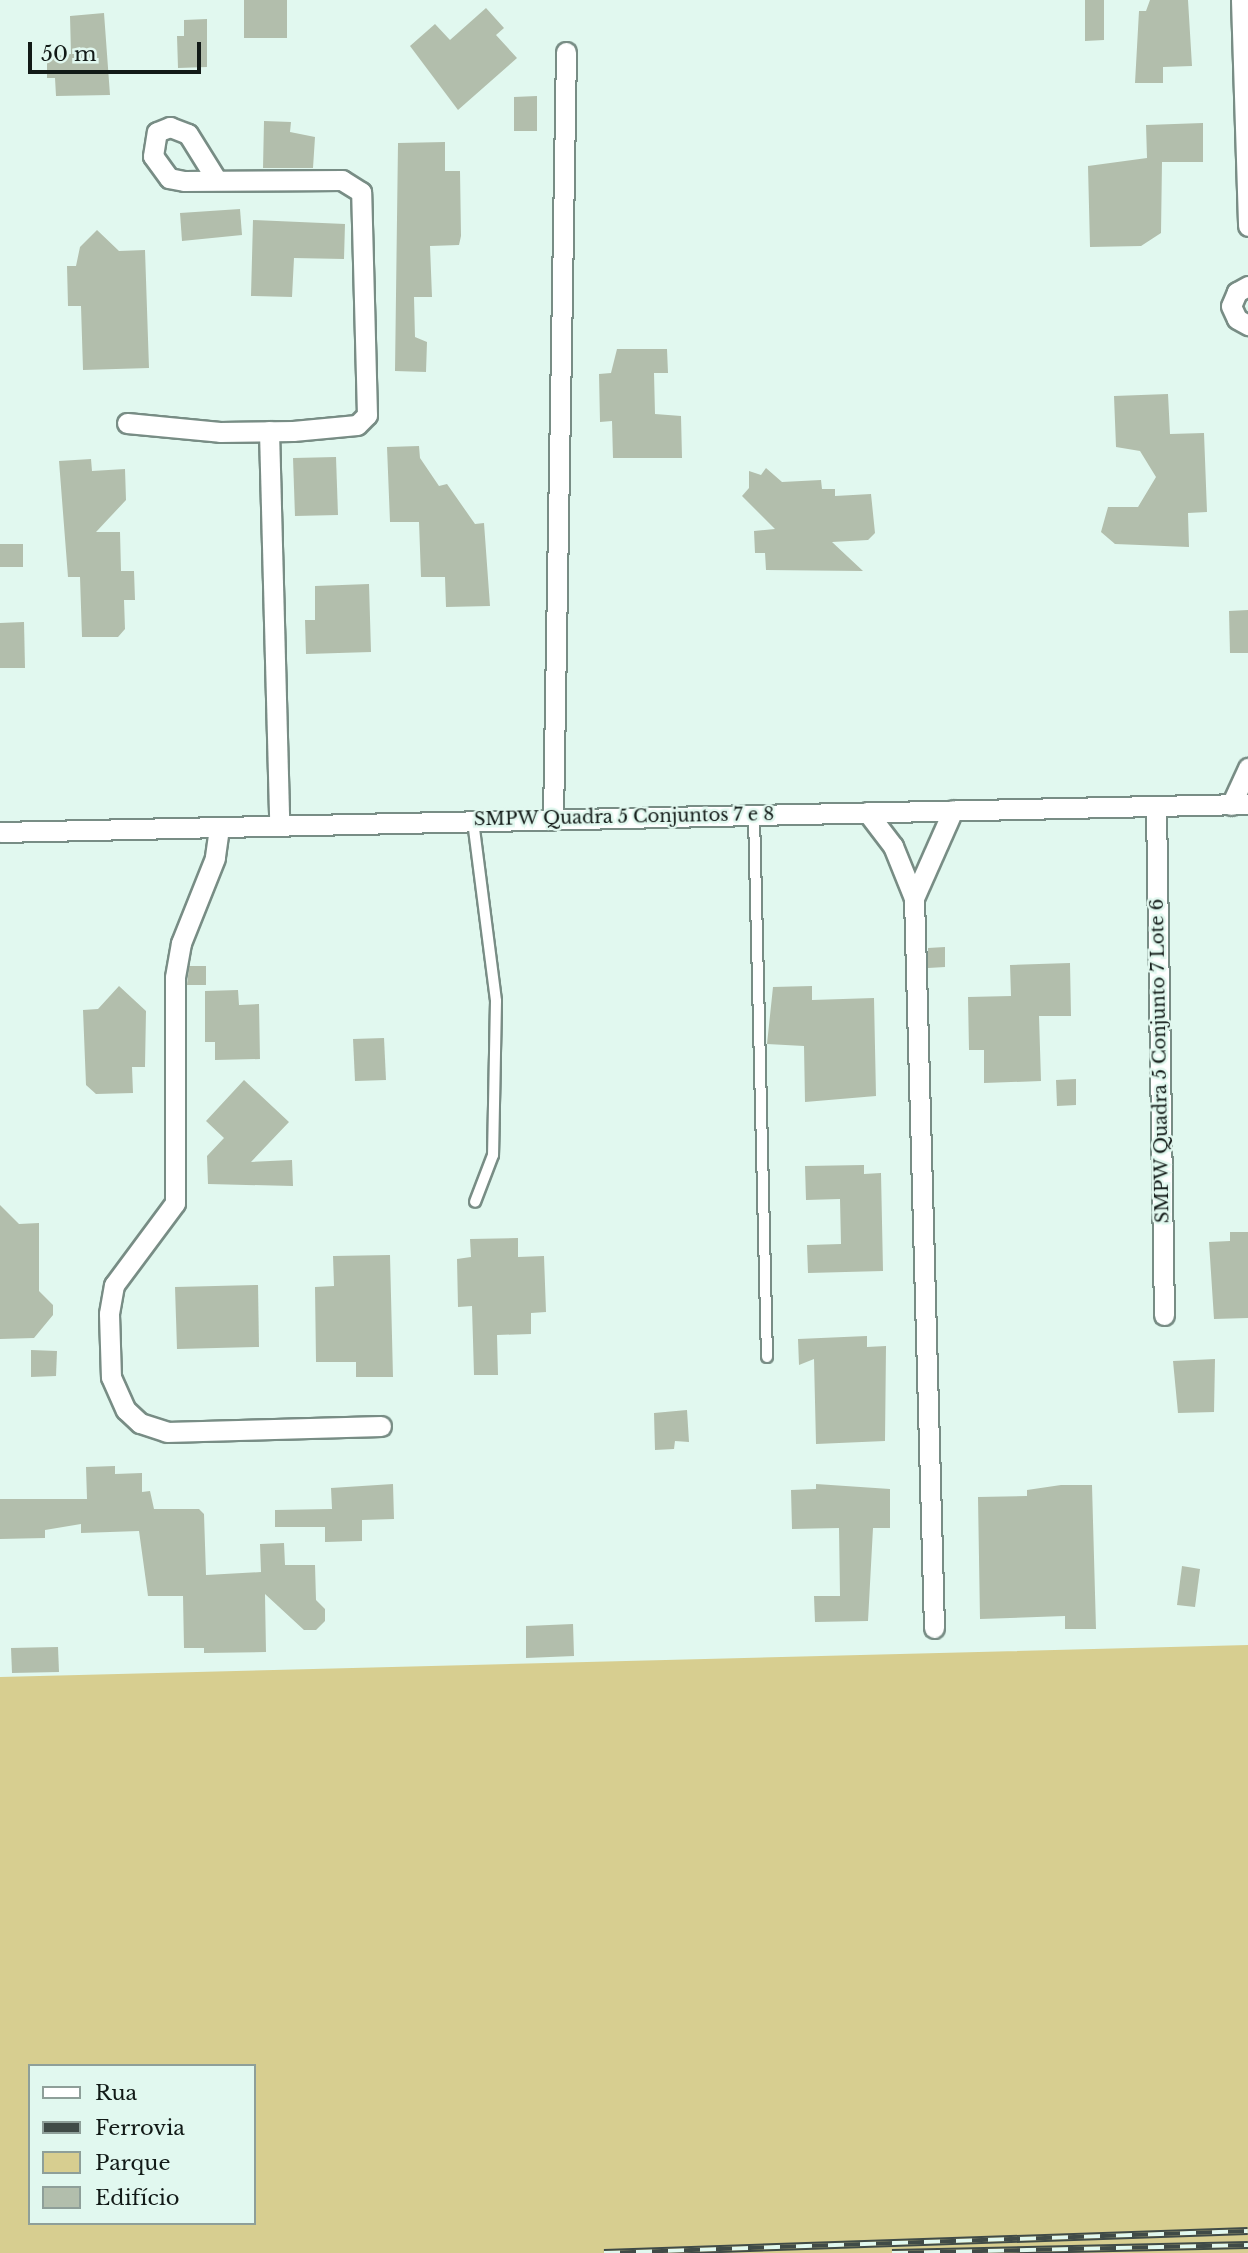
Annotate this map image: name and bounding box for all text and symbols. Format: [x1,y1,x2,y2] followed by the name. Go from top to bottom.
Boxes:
[32,28,205,72] scale bar
[41,41,96,67] text: 50 m
[473,804,775,830] street label: SMPW Quadra 5 Conjuntos 7 e 8
[1146,898,1174,1224] street label: SMPW Quadra 5 Conjunto 7 Lote 6
[28,2064,256,2225] legend
[95,2080,137,2106] text: Rua
[95,2115,185,2141] text: Ferrovia
[95,2150,170,2176] text: Parque
[95,2185,180,2211] text: Edifício

